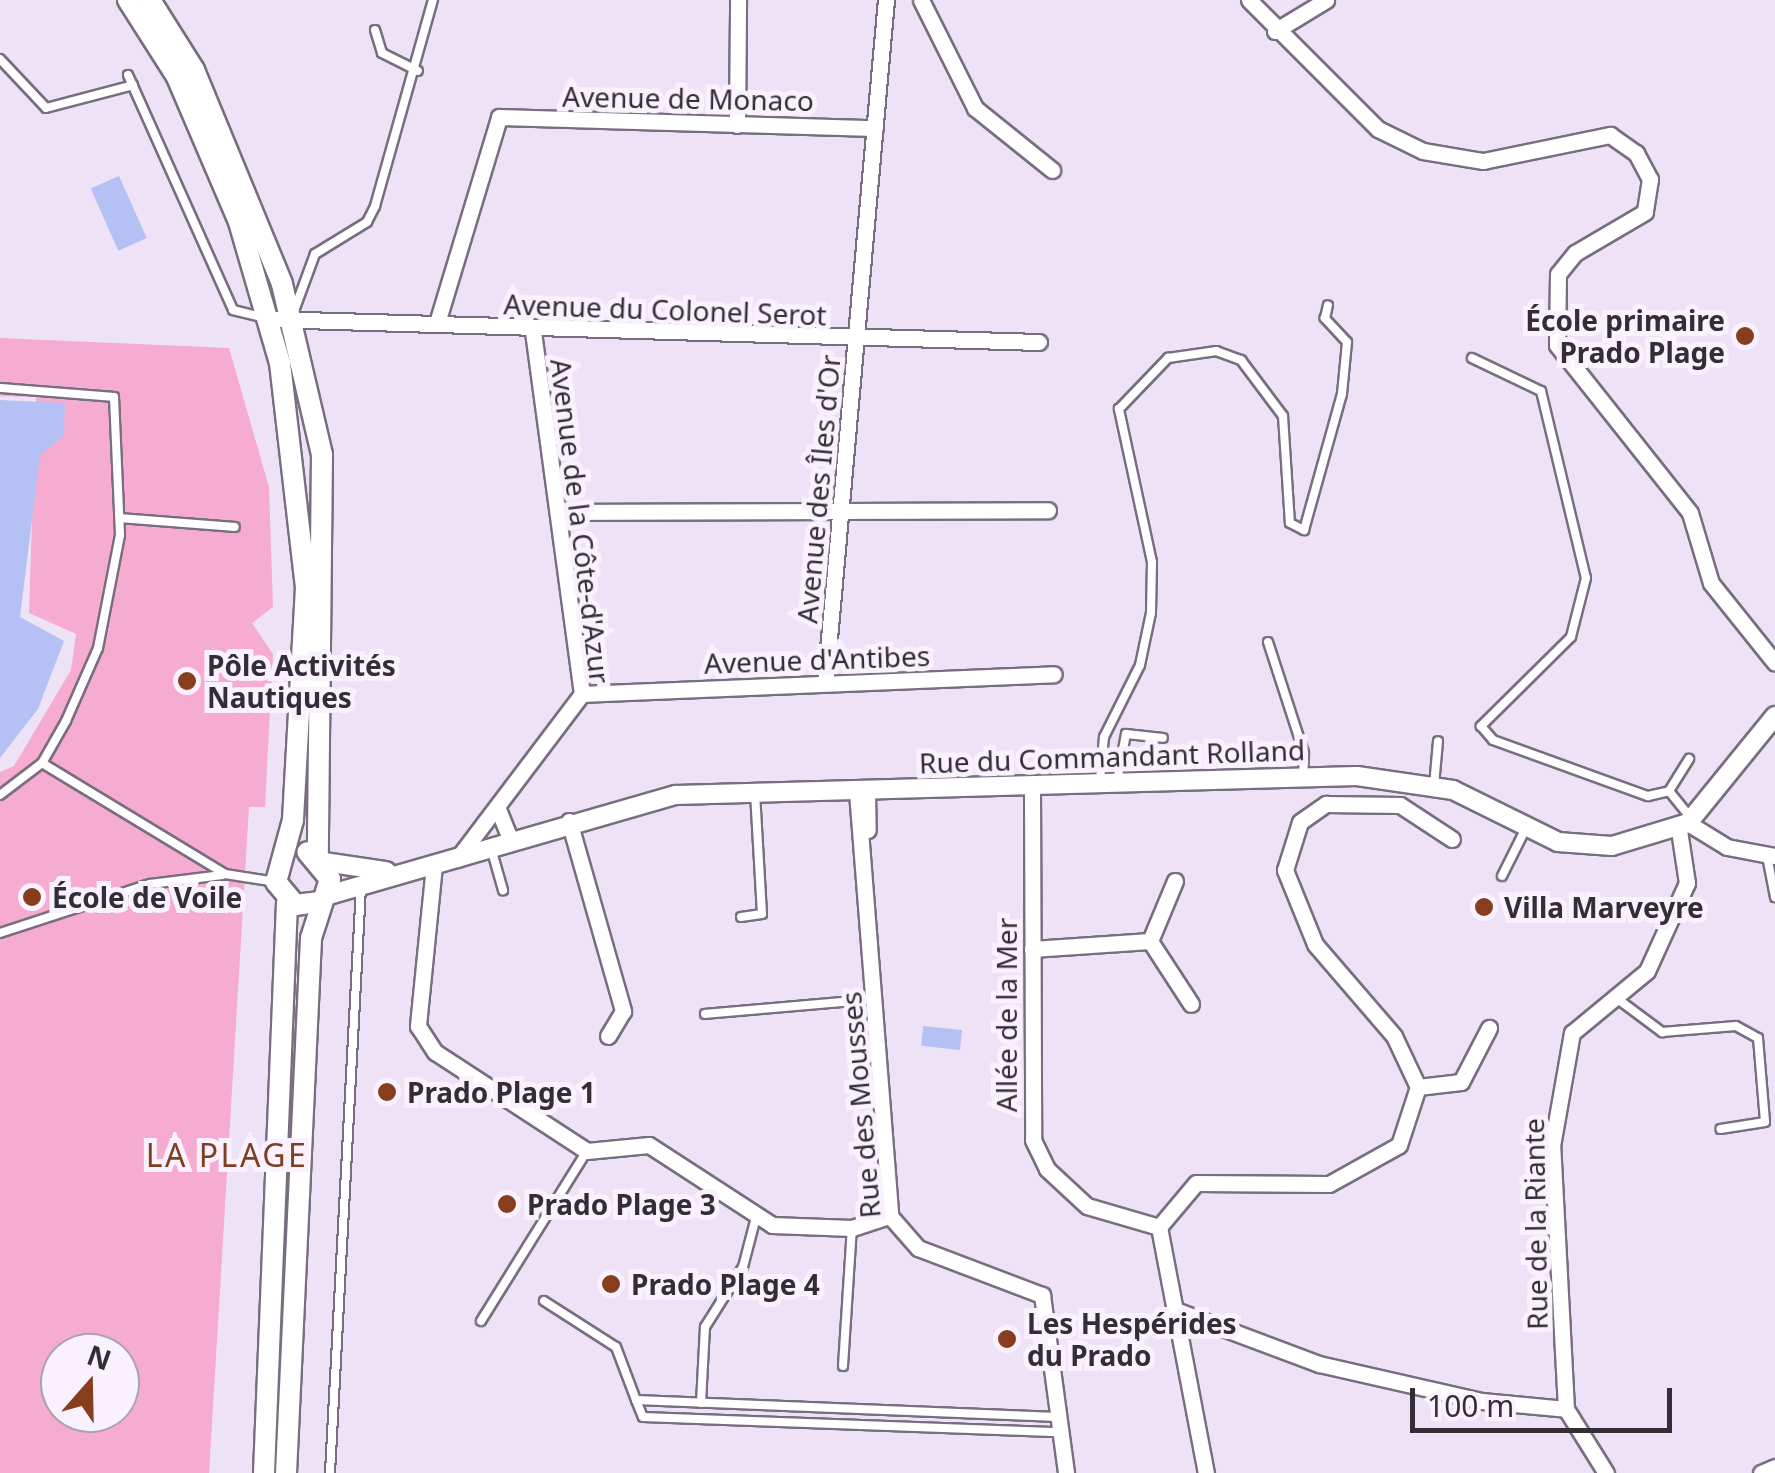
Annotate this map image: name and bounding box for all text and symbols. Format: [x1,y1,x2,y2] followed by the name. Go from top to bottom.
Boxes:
[562,79,814,117] street label: Avenue de Monaco
[503,287,827,331] street label: Avenue du Colonel Serot
[1525,303,1725,369] place label: École primaire Prado Plage
[1734,325,1756,347] marker: École primaire Prado Plage
[790,353,846,625] street label: Avenue des Îles d'Or
[544,357,618,685] street label: Avenue de la Côte-d'Azur
[703,638,931,680] street label: Avenue d'Antibes
[207,648,396,714] place label: Pôle Activités Nautiques
[176,670,198,692] marker: Pôle Activités Nautiques
[918,732,1306,780] street label: Rue du Commandant Rolland
[52,880,242,914] place label: École de Voile
[21,886,43,908] marker: École de Voile
[1504,890,1704,924] place label: Villa Marveyre
[1473,896,1495,918] marker: Villa Marveyre
[989,918,1023,1112] street label: Allée de la Mer
[833,990,887,1220] street label: Rue des Mousses
[407,1075,596,1109] place label: Prado Plage 1
[376,1081,398,1103] marker: Prado Plage 1
[1516,1118,1554,1330] street label: Rue de la Riante
[146,1136,308,1174] district label: LA PLAGE
[527,1187,716,1221] place label: Prado Plage 3
[496,1193,518,1215] marker: Prado Plage 3
[631,1267,820,1301] place label: Prado Plage 4
[600,1273,622,1295] marker: Prado Plage 4
[1027,1306,1237,1372] place label: Les Hespérides du Prado
[996,1328,1018,1350] marker: Les Hespérides du Prado
[40,1333,140,1433] north arrow
[82,1335,117,1378] text: N
[1415,1368,1678,1430] scale bar
[1427,1385,1514,1426] text: 100 m

